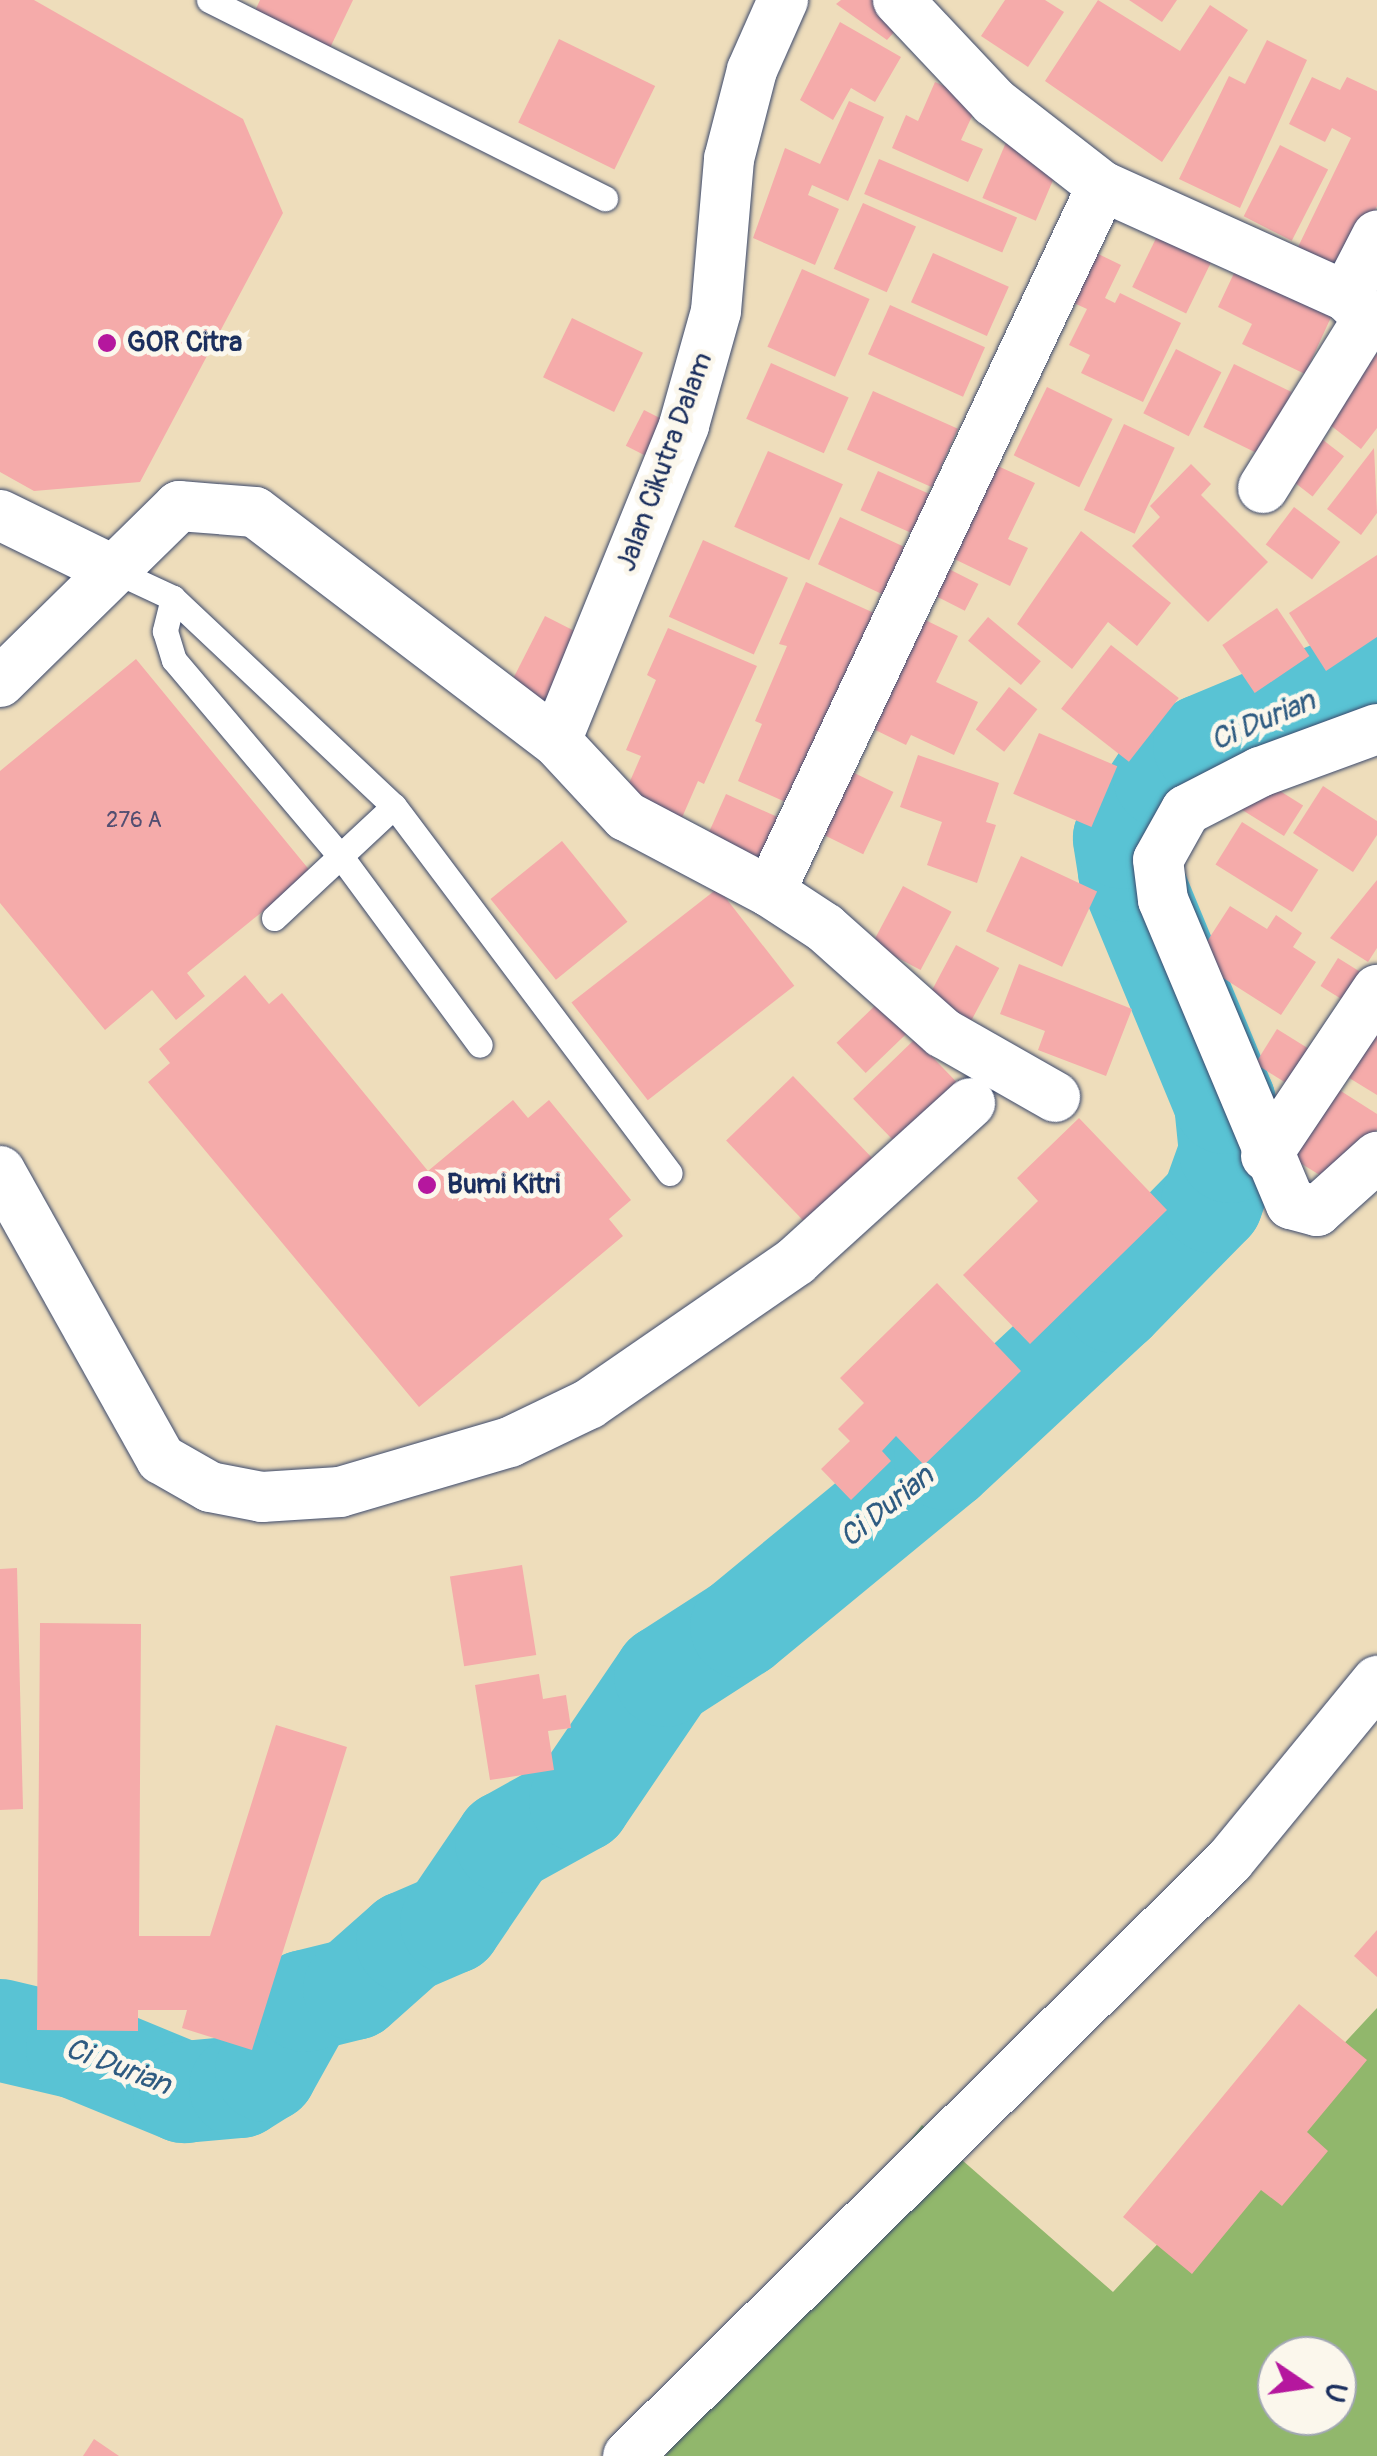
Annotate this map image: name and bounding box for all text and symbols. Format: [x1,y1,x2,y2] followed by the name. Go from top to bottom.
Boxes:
[127,326,242,360] place label: GOR Citra
[96,332,118,354] marker: GOR Citra
[610,348,720,576] street label: Jalan Cikutra Dalam
[1205,683,1321,759] water label: Ci Durian
[106,808,162,834] house number: 276 A
[447,1168,560,1202] place label: Bumi Kitri
[416,1174,438,1196] marker: Bumi Kitri
[833,1458,941,1556] water label: Ci Durian
[60,2031,176,2103] water label: Ci Durian
[1257,2336,1357,2436] north arrow
[1316,2379,1354,2405] text: U

